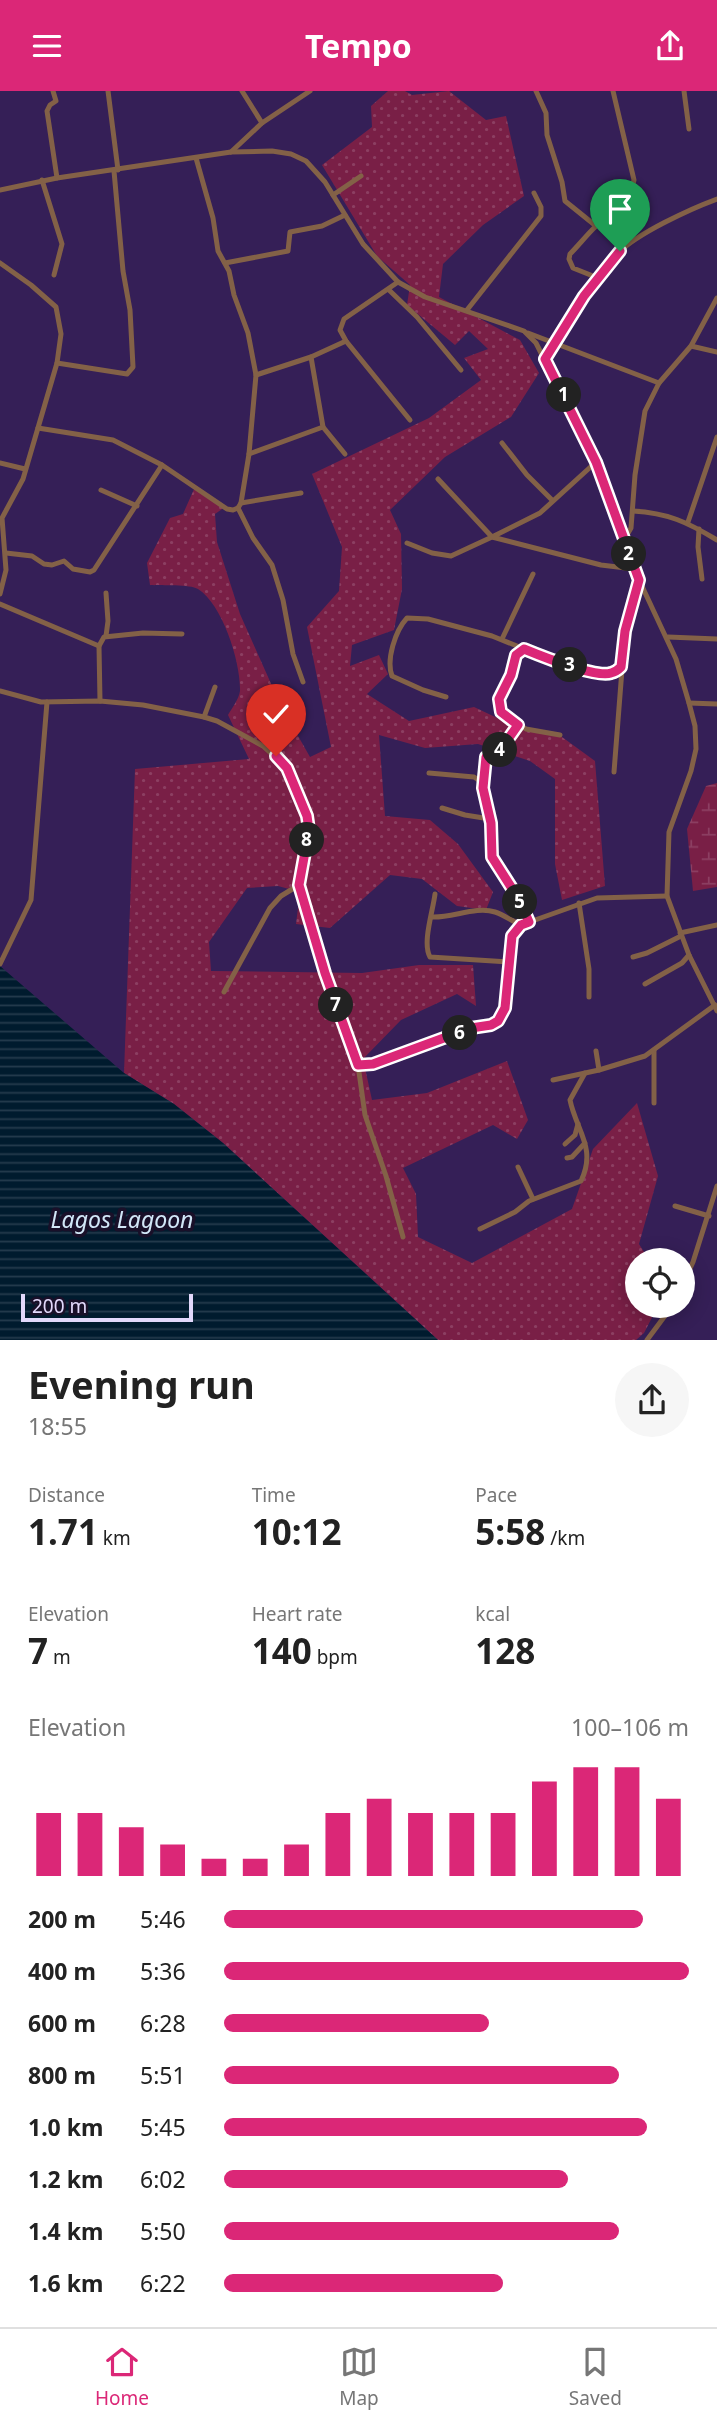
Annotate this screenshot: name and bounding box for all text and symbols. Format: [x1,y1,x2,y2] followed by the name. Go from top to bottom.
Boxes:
[305,24,412,67] text: Tempo
[28,27,66,65] icon: menu
[651,27,689,65] icon: share
[590,179,650,251] pin
[601,190,639,228] icon: arrive
[546,377,582,413] pin: 1
[558,381,569,407] text: 1
[612,537,646,571] pin: 2
[623,540,634,566] text: 2
[552,647,588,683] pin: 3
[564,651,575,677] text: 3
[246,684,306,756] pin
[257,695,295,733] icon: check
[482,733,518,767] pin: 4
[494,736,505,762] text: 4
[290,823,324,857] pin: 8
[301,826,312,852] text: 8
[503,885,538,919] pin: 5
[514,888,525,914] text: 5
[318,988,354,1023] pin: 7
[330,991,341,1017] text: 7
[442,1016,477,1051] pin: 6
[454,1019,465,1045] text: 6
[51,1203,193,1235] water label: Lagos Lagoon
[625,1248,695,1318] map controls
[625,1248,695,1318] button: locate
[21,1291,192,1323] scale bar
[32,1293,87,1319] text: 200 m
[28,1358,255,1410] text: Evening run
[615,1363,689,1437] button: share
[28,1410,87,1442] text: 18:55
[28,1482,105,1508] text: Distance
[252,1482,296,1508] text: Time
[475,1482,517,1508] text: Pace
[28,1508,98,1555] text: 1.71
[252,1508,342,1555] text: 10:12
[475,1508,545,1555] text: 5:58
[98,1525,131,1551] text: km
[545,1525,585,1551] text: /km
[28,1601,109,1627] text: Elevation
[252,1601,342,1627] text: Heart rate
[475,1601,510,1627] text: kcal
[28,1627,48,1674] text: 7
[252,1627,312,1674] text: 140
[475,1627,535,1674] text: 128
[48,1644,71,1670] text: m
[312,1644,358,1670] text: bpm
[28,1711,126,1743] text: Elevation
[571,1711,689,1743] text: 100–106 m
[28,1903,96,1935] text: 200 m
[140,1903,186,1935] text: 5:46
[28,1955,96,1987] text: 400 m
[140,1955,186,1987] text: 5:36
[28,2007,96,2039] text: 600 m
[140,2007,186,2039] text: 6:28
[28,2059,96,2091] text: 800 m
[140,2059,186,2091] text: 5:51
[28,2111,103,2143] text: 1.0 km
[140,2111,186,2143] text: 5:45
[28,2163,103,2195] text: 1.2 km
[140,2163,186,2195] text: 6:02
[28,2215,103,2247] text: 1.4 km
[140,2215,186,2247] text: 5:50
[28,2267,103,2299] text: 1.6 km
[140,2267,186,2299] text: 6:22
[95,2343,149,2411] tab: Home
[339,2343,379,2411] tab: Map
[569,2343,622,2411] tab: Saved

